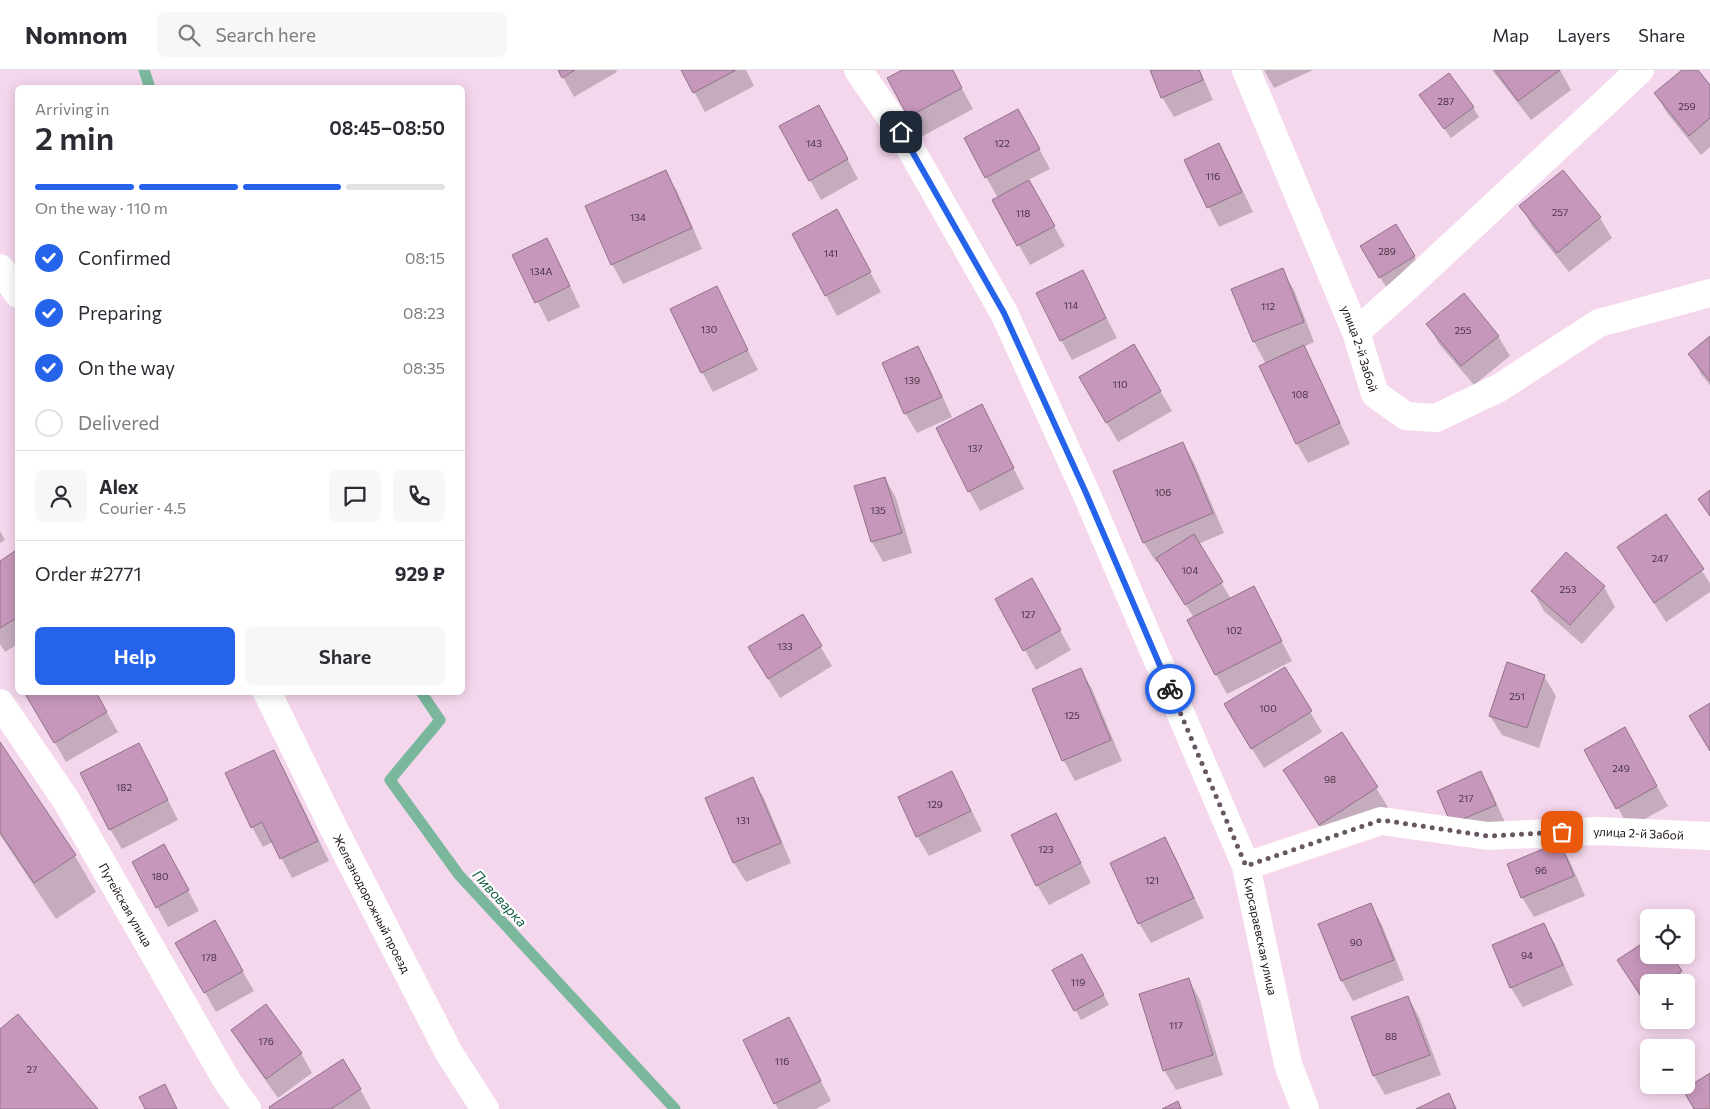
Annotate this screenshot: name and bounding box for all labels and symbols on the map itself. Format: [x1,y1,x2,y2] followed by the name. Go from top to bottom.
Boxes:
[1438,95,1454,107] house number: 287
[1678,100,1696,112] house number: 259
[880,111,922,153] pin
[806,137,822,149] house number: 143
[994,137,1010,149] house number: 122
[1206,170,1220,182] house number: 116
[1552,206,1568,218] house number: 257
[1016,207,1030,219] house number: 118
[630,211,646,223] house number: 134
[1378,245,1396,257] house number: 289
[824,247,838,259] house number: 141
[530,265,553,277] house number: 134А
[1064,299,1078,311] house number: 114
[1261,300,1275,312] house number: 112
[1339,303,1381,393] street label: улица 2-й Забой
[701,323,717,335] house number: 130
[1454,324,1472,336] house number: 255
[904,374,920,386] house number: 139
[1112,378,1128,390] house number: 110
[1292,388,1308,400] house number: 108
[967,442,983,454] house number: 137
[1155,486,1171,498] house number: 106
[870,504,886,516] house number: 135
[1652,552,1668,564] house number: 247
[1182,564,1198,576] house number: 104
[1560,583,1577,595] house number: 253
[1020,608,1036,620] house number: 127
[1226,624,1243,636] house number: 102
[777,640,793,652] house number: 133
[1145,664,1195,714] courier
[1509,690,1525,702] house number: 251
[1259,702,1277,714] house number: 100
[1064,709,1080,721] house number: 125
[1612,762,1630,774] house number: 249
[1324,773,1336,785] house number: 98
[116,781,132,793] house number: 182
[1458,792,1474,804] house number: 217
[927,798,943,810] house number: 129
[1541,811,1583,853] pin
[736,814,750,826] house number: 131
[1593,824,1684,842] street label: улица 2-й Забой
[331,832,414,975] street label: Железнодорожный проезд
[1038,843,1054,855] house number: 123
[97,860,155,949] street label: Путейская улица
[1535,864,1547,876] house number: 96
[469,866,531,930] water label: Пивоварка
[152,870,168,882] house number: 180
[1145,874,1159,886] house number: 121
[1242,876,1280,996] street label: Кирсараевская улица
[1350,936,1362,948] house number: 90
[1521,949,1533,961] house number: 94
[201,951,217,963] house number: 178
[1071,976,1085,988] house number: 119
[1169,1019,1183,1031] house number: 117
[1385,1030,1397,1042] house number: 88
[258,1035,274,1047] house number: 176
[775,1055,789,1067] house number: 116
[27,1063,37,1075] house number: 27

